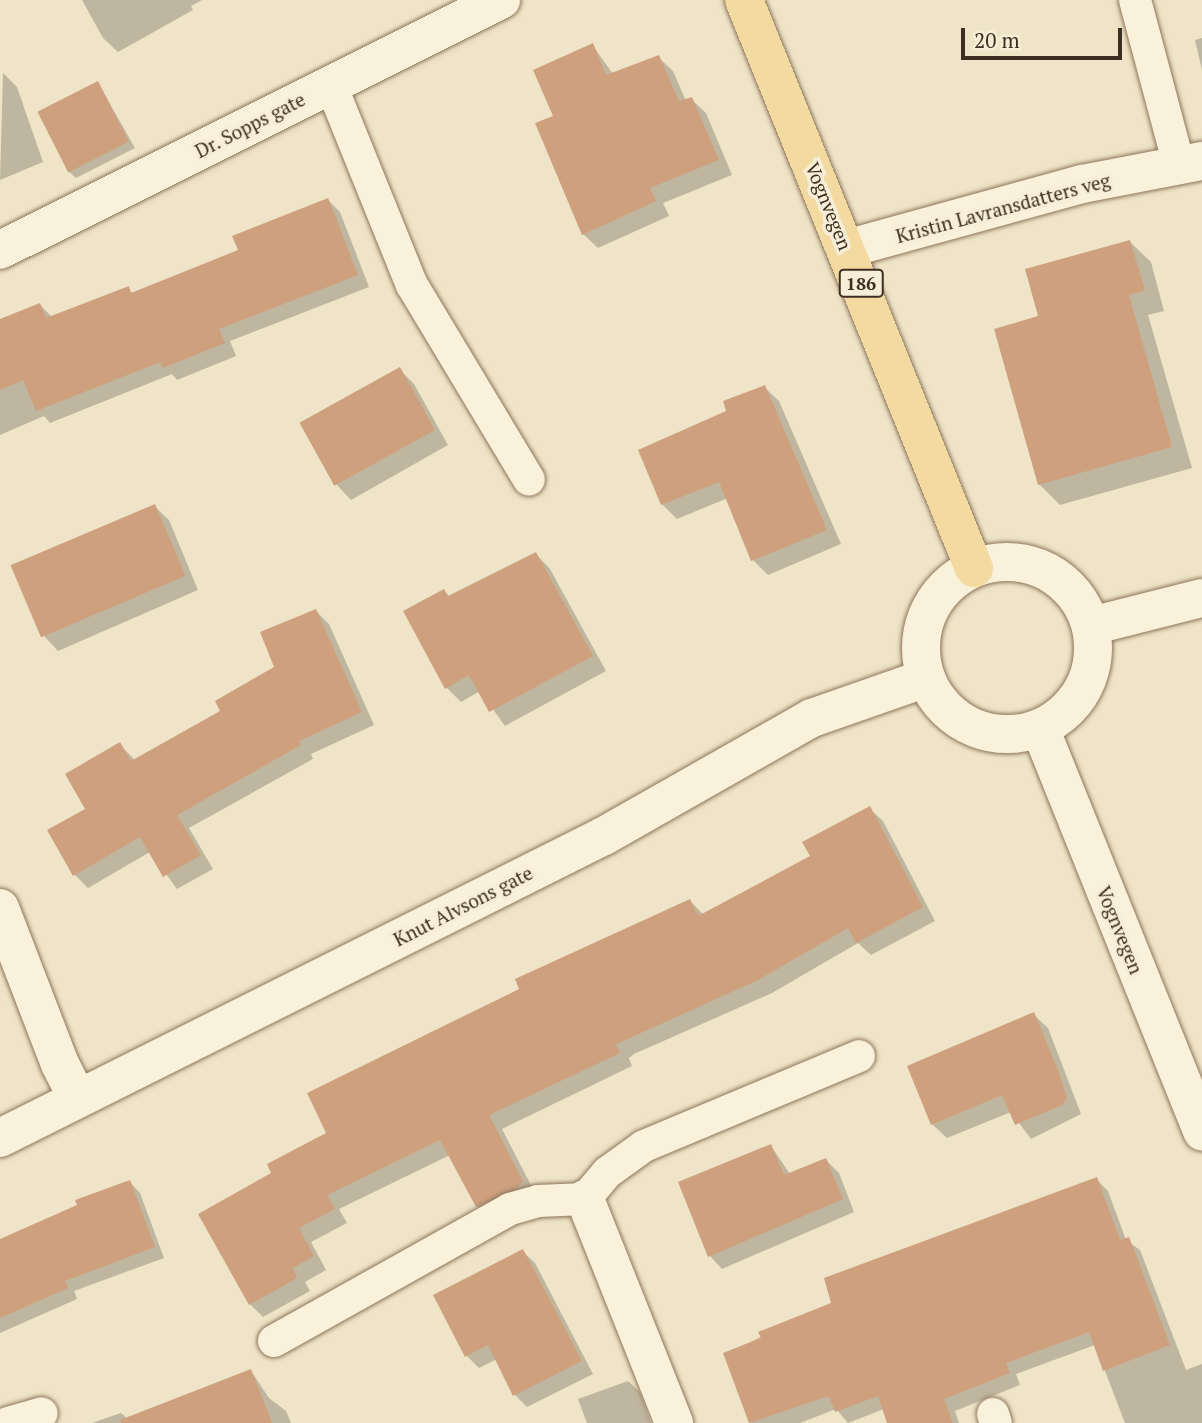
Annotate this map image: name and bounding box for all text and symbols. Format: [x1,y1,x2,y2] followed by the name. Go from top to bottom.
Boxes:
[964,14,1125,58] scale bar
[974,26,1020,54] text: 20 m
[191,87,309,163] street label: Dr. Sopps gate
[801,159,857,253] street label: Vognvegen
[893,168,1113,248] street label: Kristin Lavransdatters veg
[838,268,884,298] road number: 186
[389,861,537,951] street label: Knut Alvsons gate
[1092,883,1148,977] street label: Vognvegen

